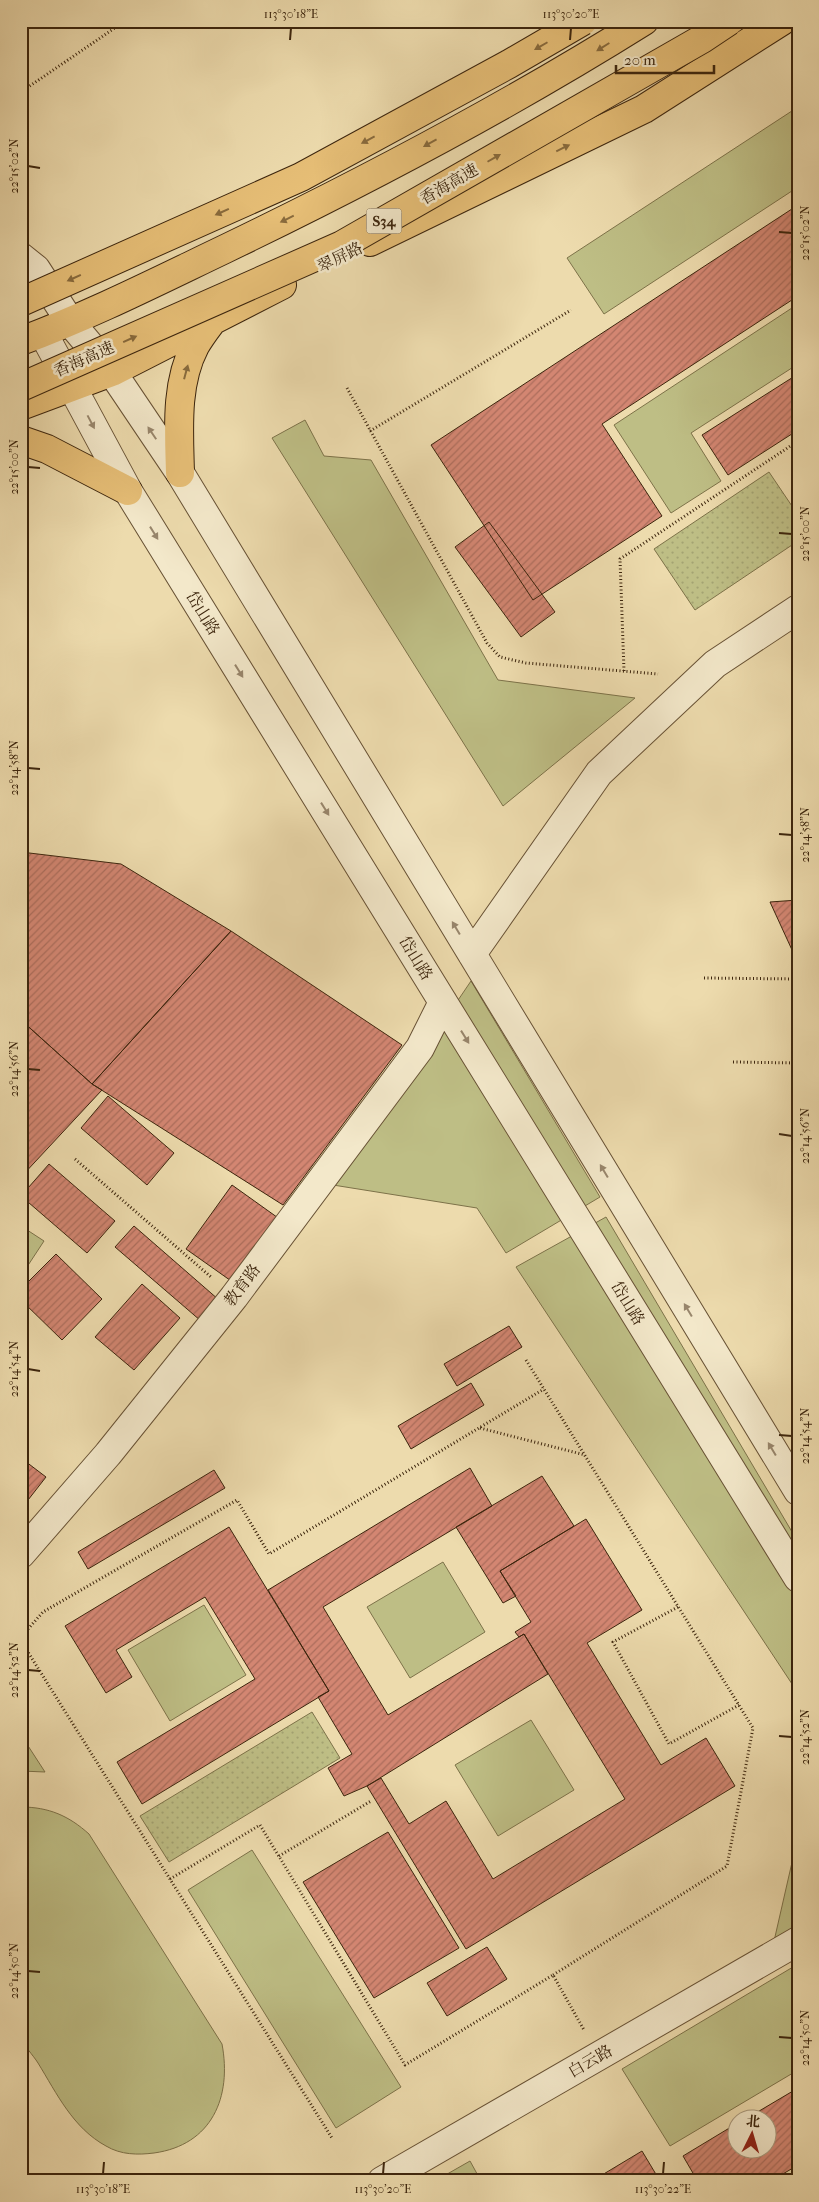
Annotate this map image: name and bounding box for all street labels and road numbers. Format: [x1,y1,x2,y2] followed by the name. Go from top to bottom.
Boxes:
[417,160,481,208] street label: 香海高速
[366,208,402,234] road number: S34
[314,238,366,276] street label: 翠屏路
[51,337,117,381] street label: 香海高速
[182,588,224,638] street label: 岱山路
[395,933,437,983] street label: 岱山路
[220,1260,264,1310] street label: 教育路
[607,1278,649,1328] street label: 岱山路
[564,2041,616,2081] street label: 白云路

